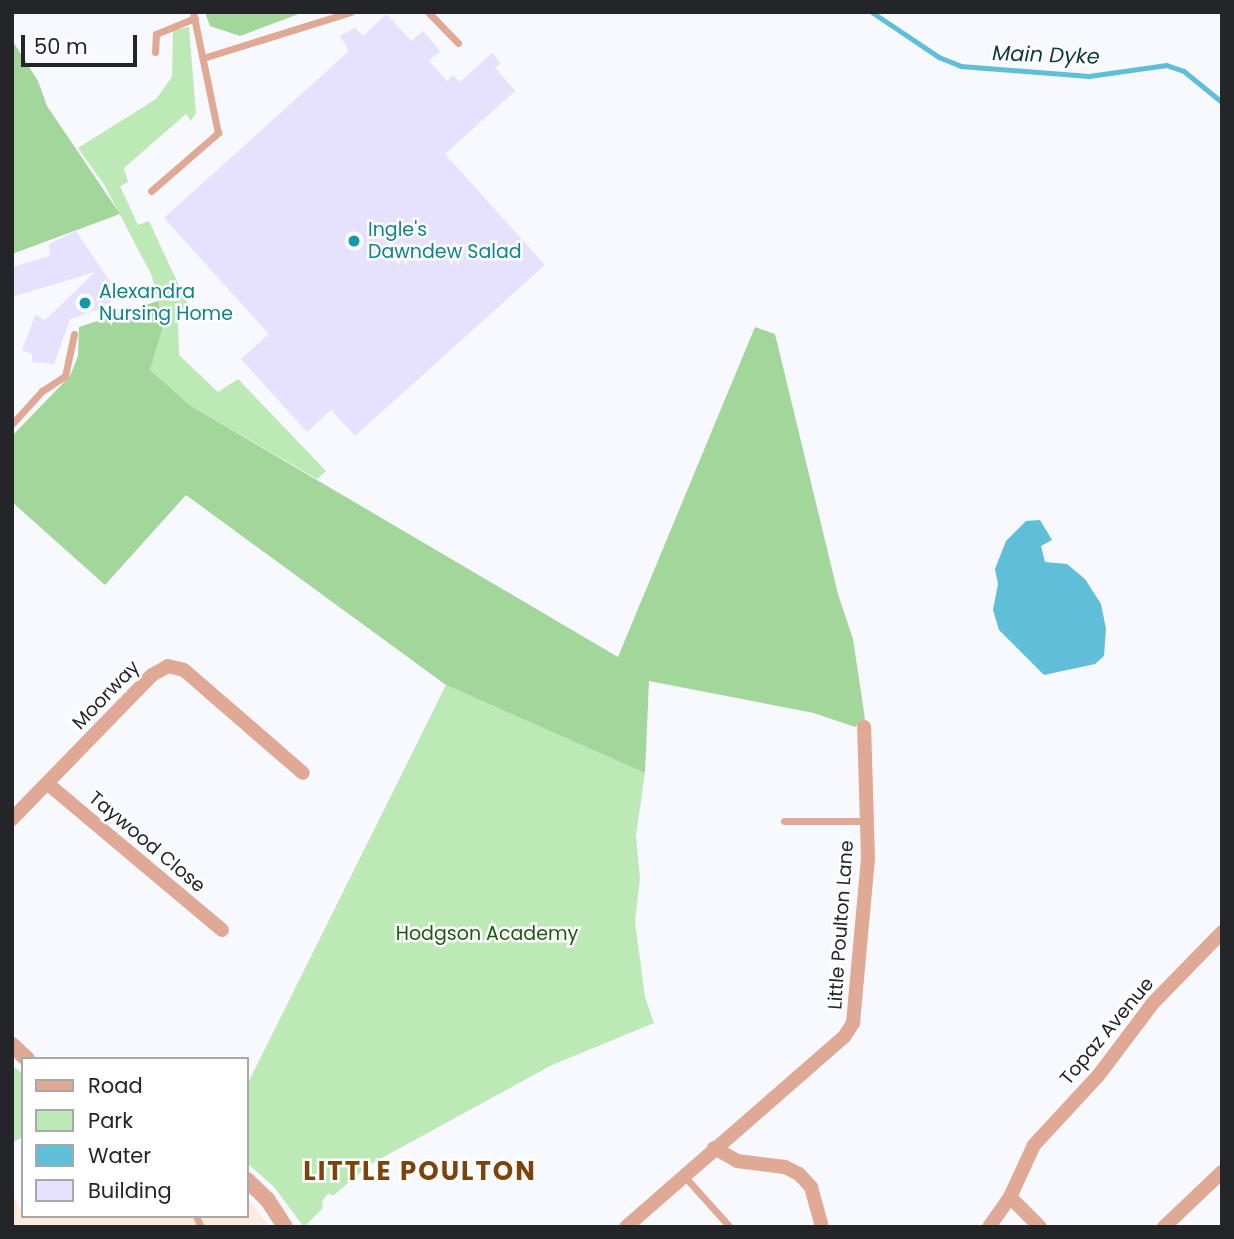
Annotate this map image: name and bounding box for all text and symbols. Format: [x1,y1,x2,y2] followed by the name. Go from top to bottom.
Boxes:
[24,21,140,65] scale bar
[34,32,88,61] text: 50 m
[992,41,1100,69] water label: Main Dyke
[368,219,522,263] place label: Ingle's Dawndew Salad
[346,233,362,249] marker: Ingle's Dawndew Salad
[99,281,233,325] place label: Alexandra Nursing Home
[77,295,93,311] marker: Alexandra Nursing Home
[68,656,144,734] street label: Moorway
[84,787,210,897] street label: Taywood Close
[824,840,858,1010] street label: Little Poulton Lane
[396,923,578,945] park label: Hodgson Academy
[1055,973,1159,1089] street label: Topaz Avenue
[21,1057,248,1218] legend
[88,1071,143,1100] text: Road
[88,1106,133,1135] text: Park
[88,1141,151,1170] text: Water
[305,1156,535,1188] district label: LITTLE POULTON
[88,1176,172,1205] text: Building

